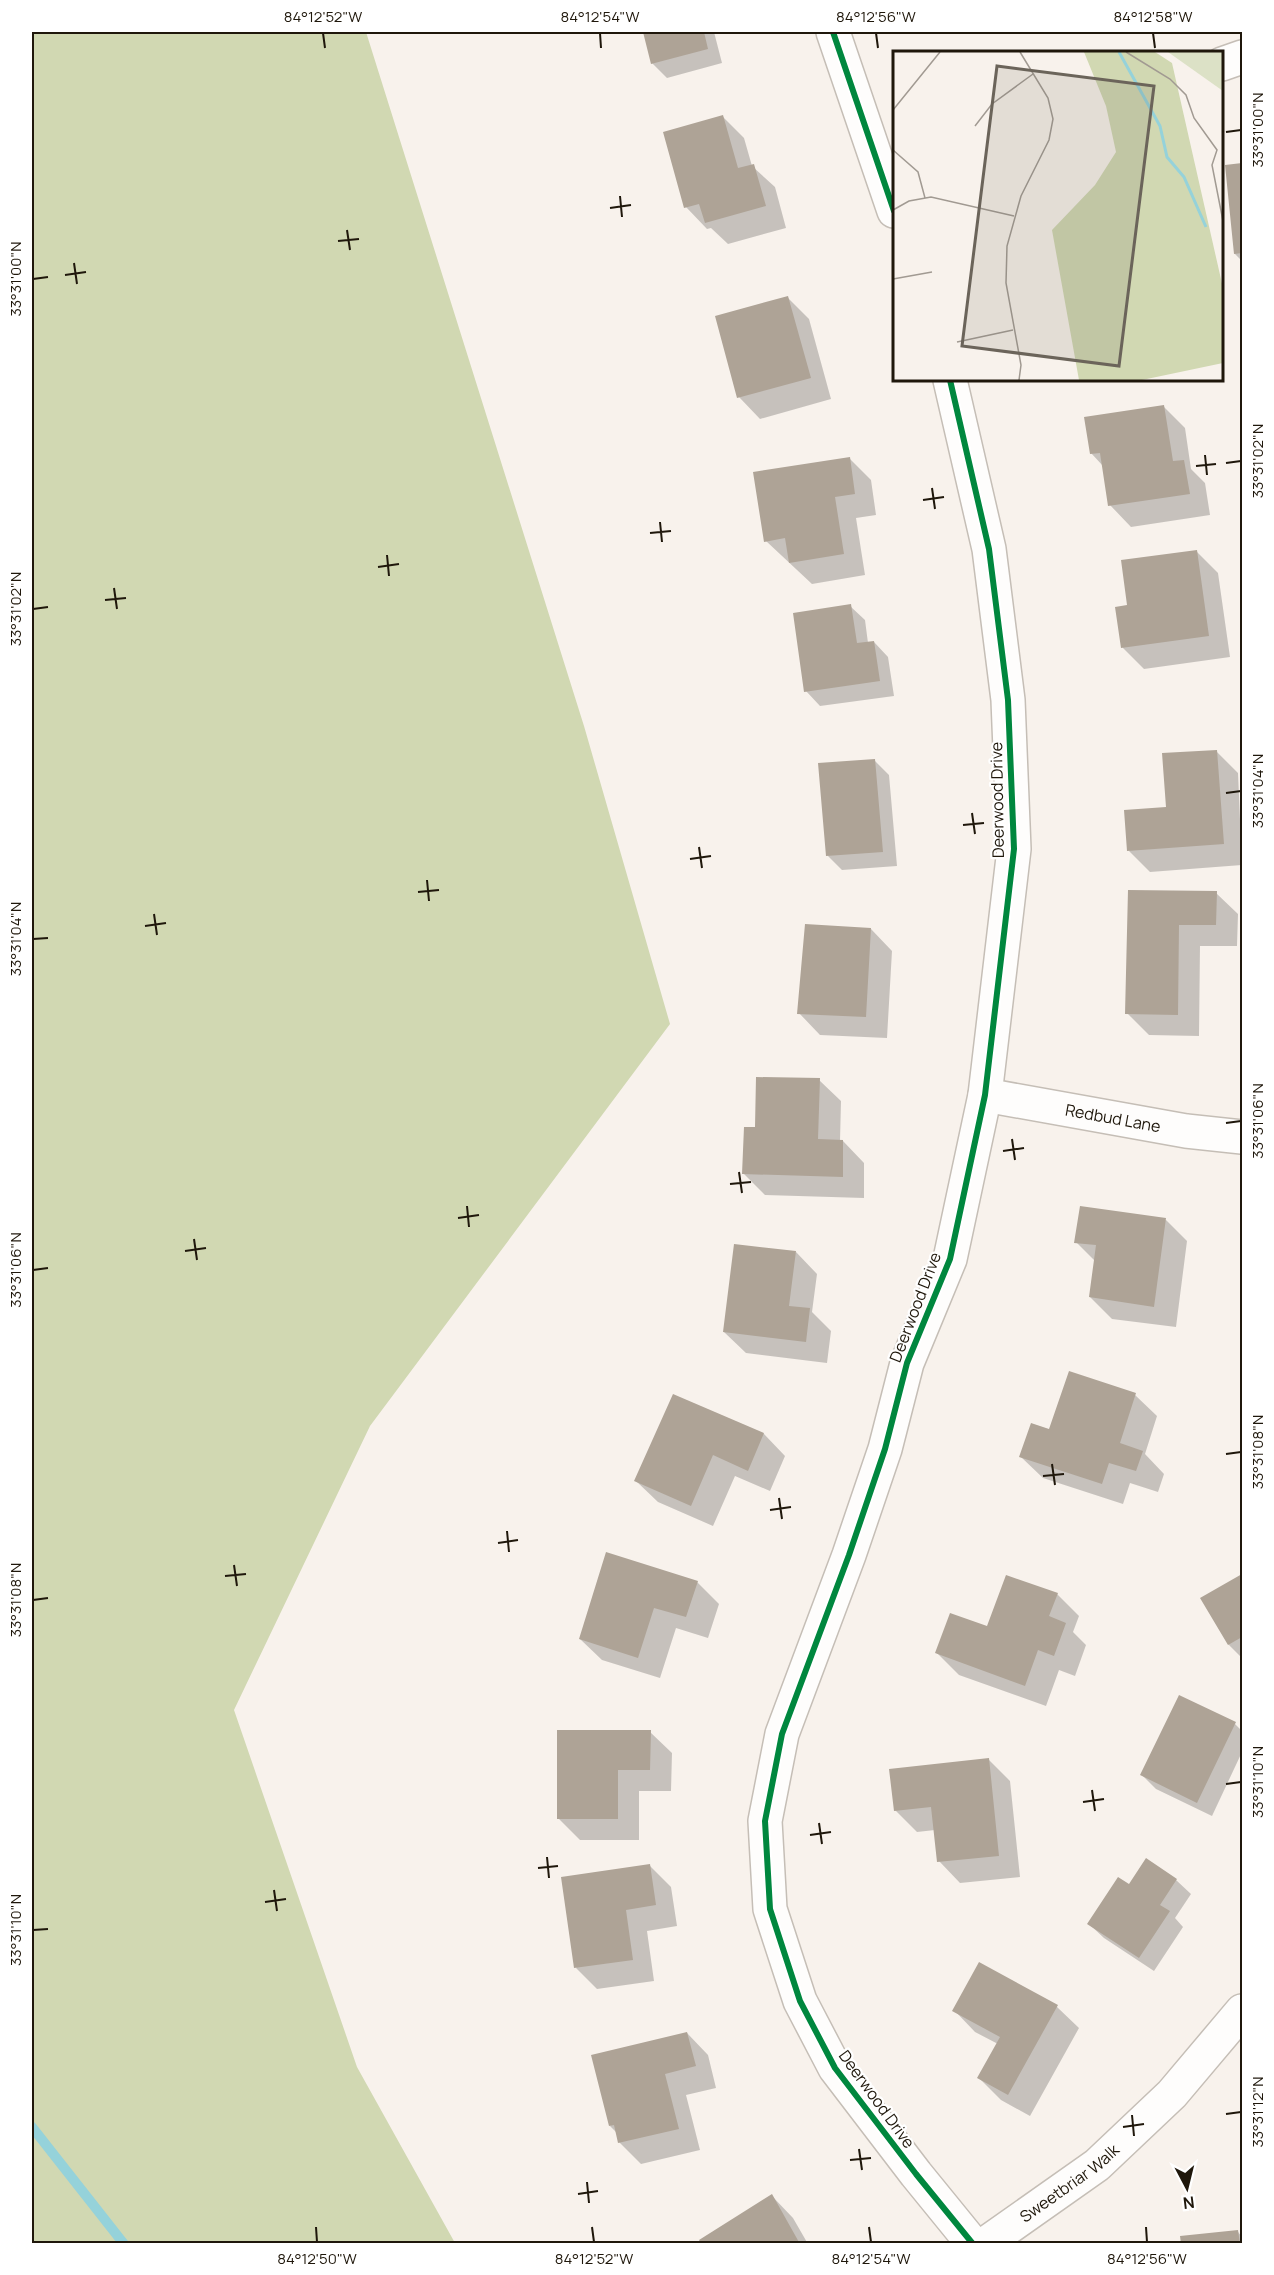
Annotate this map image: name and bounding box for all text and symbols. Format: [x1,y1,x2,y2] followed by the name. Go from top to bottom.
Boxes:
[284,6,362,27] text: 84°12'52"W
[561,6,639,27] text: 84°12'54"W
[836,6,916,27] text: 84°12'56"W
[1113,6,1193,27] text: 84°12'58"W
[893,51,1223,381] inset map
[1247,92,1268,168] text: 33°31'00"N
[5,241,26,317] text: 33°31'00"N
[1247,424,1268,498] text: 33°31'02"N
[5,572,26,646] text: 33°31'02"N
[985,742,1009,858] street label: Deerwood Drive
[1247,754,1268,828] text: 33°31'04"N
[5,902,26,976] text: 33°31'04"N
[1247,1083,1268,1159] text: 33°31'06"N
[1064,1099,1162,1137] street label: Redbud Lane
[5,1232,26,1308] text: 33°31'06"N
[884,1249,946,1365] street label: Deerwood Drive
[1247,1415,1268,1489] text: 33°31'08"N
[5,1563,26,1637] text: 33°31'08"N
[1247,1746,1268,1818] text: 33°31'10"N
[5,1894,26,1966] text: 33°31'10"N
[834,2046,920,2152] street label: Deerwood Drive
[1247,2076,1268,2148] text: 33°31'12"N
[1015,2138,1124,2227] street label: Sweetbriar Walk
[1157,2158,1217,2218] north arrow
[1182,2191,1196,2215] text: N
[277,2248,357,2269] text: 84°12'50"W
[555,2248,633,2269] text: 84°12'52"W
[832,2248,910,2269] text: 84°12'54"W
[1107,2248,1187,2269] text: 84°12'56"W

